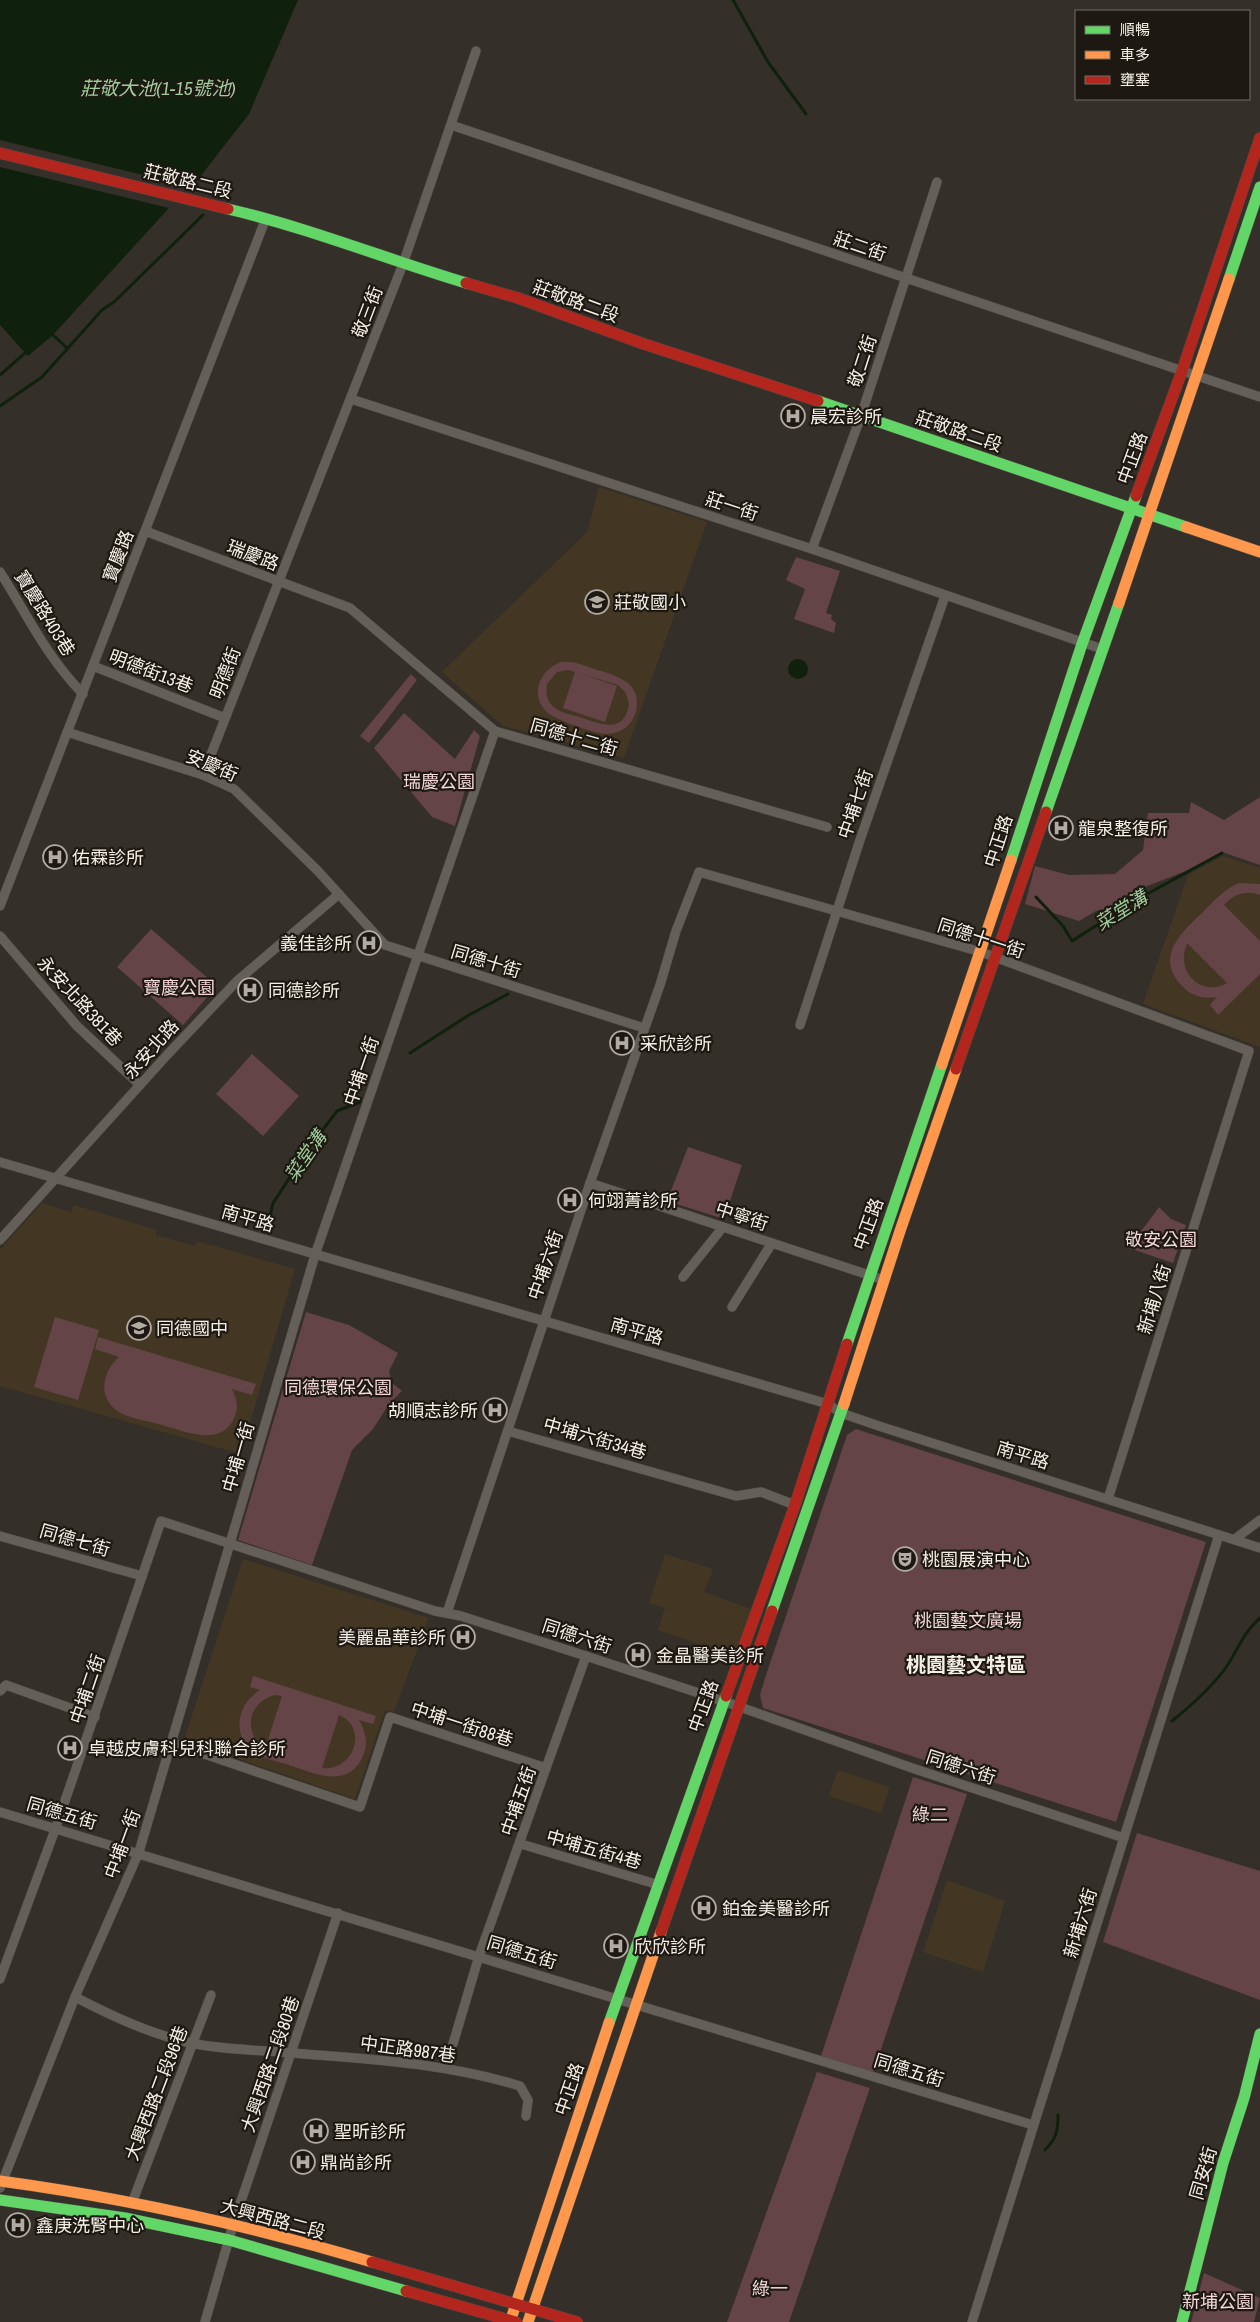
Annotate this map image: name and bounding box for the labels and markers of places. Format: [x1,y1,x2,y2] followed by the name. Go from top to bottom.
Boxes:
[780,403,806,429] hospital icon: 晨宏診所
[810,404,882,429] place label: 晨宏診所
[584,589,610,615] school or university icon: 莊敬國小
[614,590,686,615] place label: 莊敬國小
[1048,815,1074,841] hospital icon: 龍泉整復所
[1078,816,1168,841] place label: 龍泉整復所
[42,844,68,870] hospital icon: 佑霖診所
[72,845,144,870] place label: 佑霖診所
[356,930,382,956] hospital icon: 義佳診所
[280,931,352,956] place label: 義佳診所
[237,977,263,1003] hospital icon: 同德診所
[268,978,340,1003] place label: 同德診所
[609,1030,635,1056] hospital icon: 采欣診所
[640,1031,712,1056] place label: 采欣診所
[557,1187,583,1213] hospital icon: 何翊菁診所
[588,1188,678,1213] place label: 何翊菁診所
[126,1315,152,1341] school or university icon: 同德國中
[156,1316,228,1341] place label: 同德國中
[482,1397,508,1423] hospital icon: 胡順志診所
[388,1398,478,1423] place label: 胡順志診所
[892,1546,918,1572] theatre icon: 桃園展演中心
[922,1547,1030,1572] place label: 桃園展演中心
[450,1624,476,1650] hospital icon: 美麗晶華診所
[338,1625,446,1650] place label: 美麗晶華診所
[625,1642,651,1668] hospital icon: 金晶醫美診所
[656,1643,764,1668] place label: 金晶醫美診所
[57,1735,83,1761] hospital icon: 卓越皮膚科兒科聯合診所
[88,1736,286,1761] place label: 卓越皮膚科兒科聯合診所
[691,1895,717,1921] hospital icon: 鉑金美醫診所
[722,1896,830,1921] place label: 鉑金美醫診所
[603,1933,629,1959] hospital icon: 欣欣診所
[634,1934,706,1959] place label: 欣欣診所
[303,2118,329,2144] hospital icon: 聖昕診所
[334,2119,406,2144] place label: 聖昕診所
[290,2149,316,2175] hospital icon: 鼎尚診所
[320,2150,392,2175] place label: 鼎尚診所
[5,2212,31,2238] hospital icon: 鑫庚洗腎中心
[36,2213,144,2238] place label: 鑫庚洗腎中心

